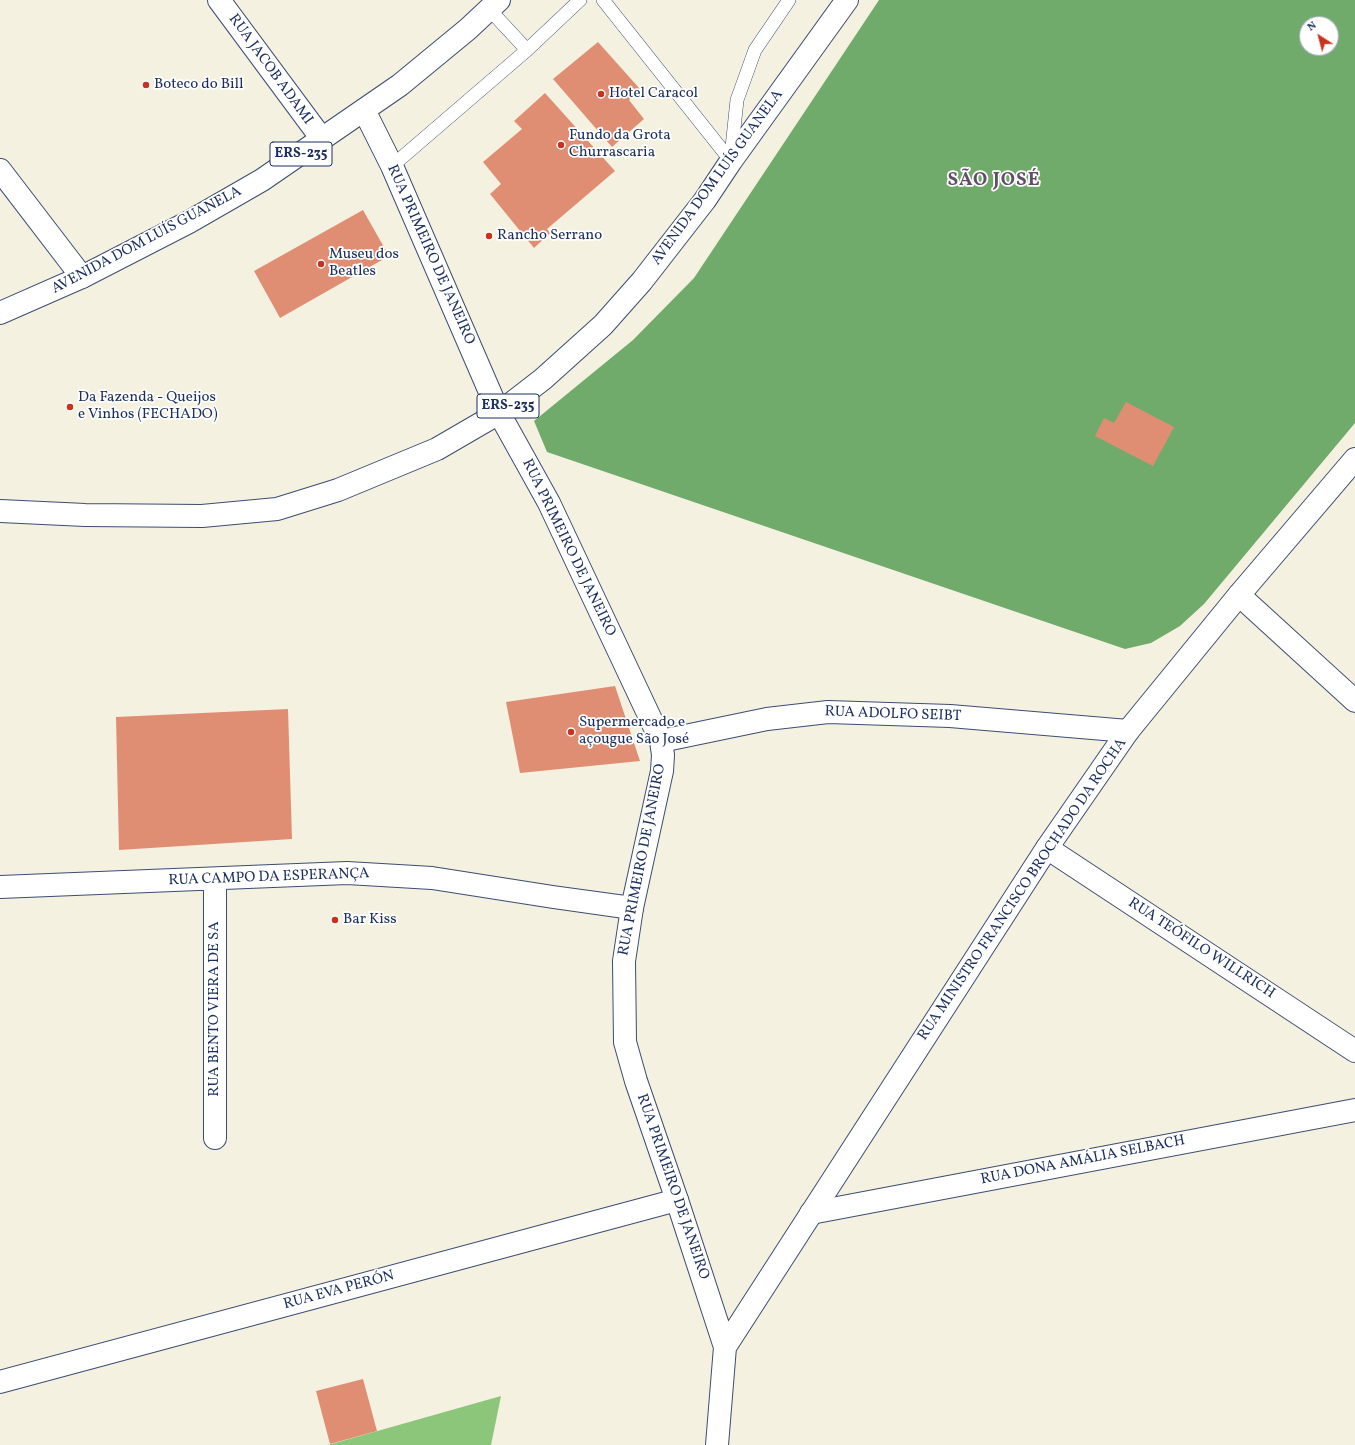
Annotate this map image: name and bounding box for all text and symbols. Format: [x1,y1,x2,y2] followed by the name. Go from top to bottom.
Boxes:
[224,11,316,129] street label: RUA JACOB ADAMI
[1299,16,1339,56] north arrow
[1305,18,1320,35] text: N
[154,76,244,94] place label: Boteco do Bill
[141,80,151,90] marker: Boteco do Bill
[609,85,698,103] place label: Hotel Caracol
[648,87,788,269] street label: AVENIDA DOM LUÍS GUANELA
[596,89,606,99] marker: Hotel Caracol
[569,127,671,162] place label: Fundo da Grota Churrascaria
[556,140,566,150] marker: Fundo da Grota Churrascaria
[270,142,332,166] road number: ERS-235
[382,162,478,348] street label: RUA PRIMEIRO DE JANEIRO
[947,171,1041,193] district label: SÃO JOSÉ
[49,183,245,299] street label: AVENIDA DOM LUÍS GUANELA
[497,227,602,245] place label: Rancho Serrano
[484,231,494,241] marker: Rancho Serrano
[329,246,399,281] place label: Museu dos Beatles
[316,259,326,269] marker: Museu dos Beatles
[78,389,218,424] place label: Da Fazenda - Queijos e Vinhos (FECHADO)
[477,394,539,418] road number: ERS-235
[65,402,75,412] marker: Da Fazenda - Queijos e Vinhos (FECHADO)
[517,456,619,640] street label: RUA PRIMEIRO DE JANEIRO
[824,704,962,726] street label: RUA ADOLFO SEIBT
[579,714,689,749] place label: Supermercado e açougue São José
[566,727,576,737] marker: Supermercado e açougue São José
[915,735,1131,1045] street label: RUA MINISTRO FRANCISCO BROCHADO DA ROCHA
[616,762,670,958] street label: RUA PRIMEIRO DE JANEIRO
[168,865,370,891] street label: RUA CAMPO DA ESPERANÇA
[1124,895,1278,1003] street label: RUA TEÓFILO WILLRICH
[343,911,397,929] place label: Bar Kiss
[330,915,340,925] marker: Bar Kiss
[206,921,224,1097] street label: RUA BENTO VIERA DE SA
[632,1092,712,1282] street label: RUA PRIMEIRO DE JANEIRO
[979,1132,1187,1190] street label: RUA DONA AMÁLIA SELBACH
[282,1268,396,1314] street label: RUA EVA PERÓN

